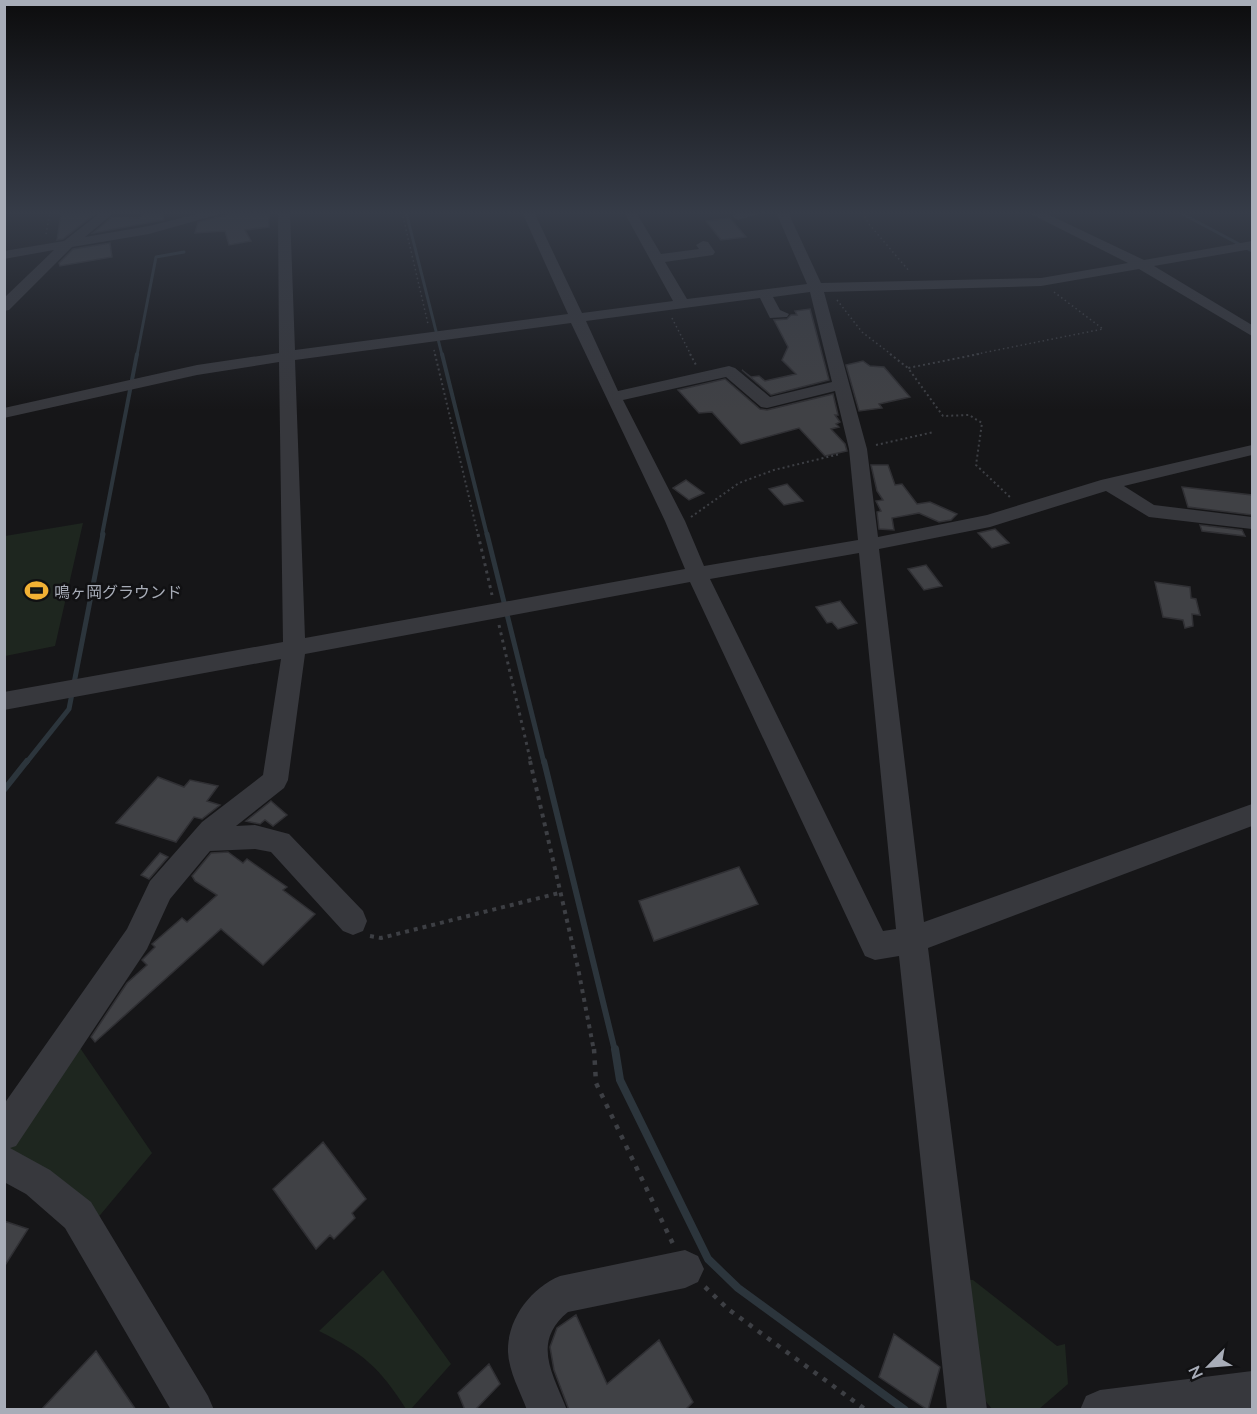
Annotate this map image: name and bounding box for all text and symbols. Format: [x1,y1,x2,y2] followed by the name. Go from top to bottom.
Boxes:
[23,578,49,604] sports icon: 鳴ヶ岡グラウンド
[54,582,182,601] place label: 鳴ヶ岡グラウンド
[1179,1336,1239,1396] north arrow
[1184,1363,1206,1382] text: N

